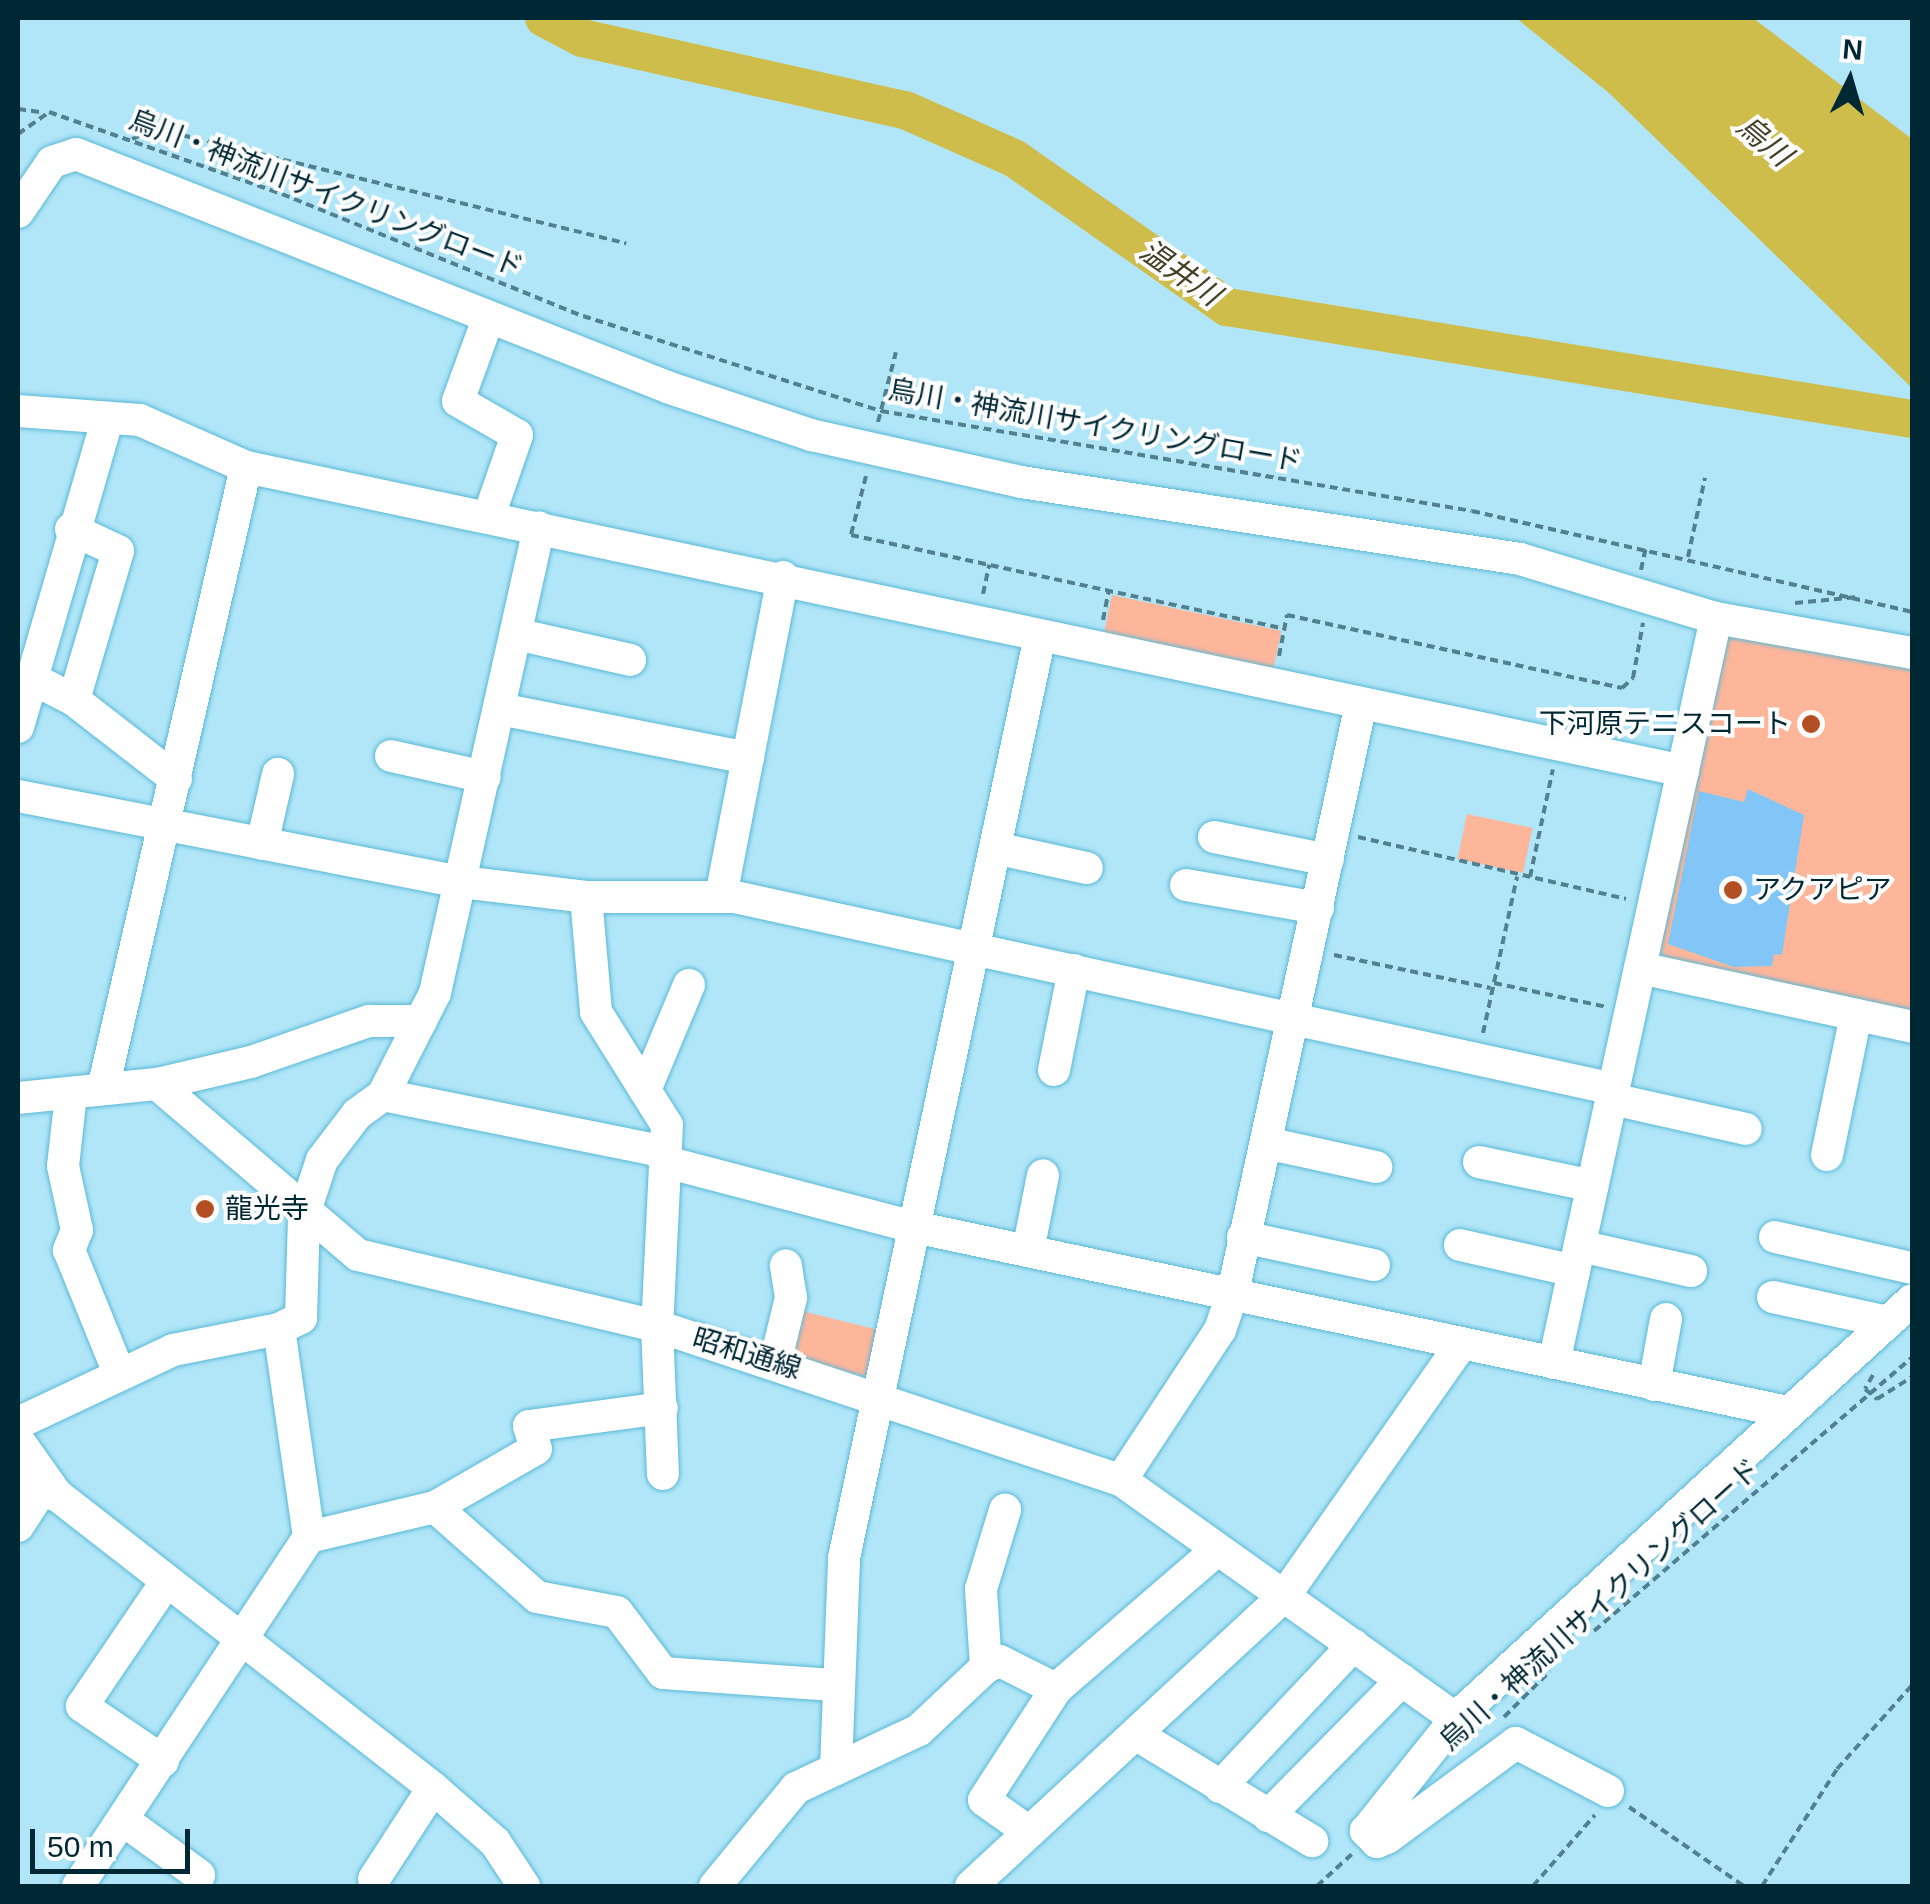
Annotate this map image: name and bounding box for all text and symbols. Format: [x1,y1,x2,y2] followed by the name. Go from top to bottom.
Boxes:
[1800,30,1900,130] north arrow
[1841,33,1864,66] text: N
[124,103,528,285] street label: 烏川・神流川サイクリングロード
[1729,108,1799,174] water label: 烏川
[1133,232,1227,314] water label: 温井川
[885,373,1305,479] street label: 烏川・神流川サイクリングロード
[1539,707,1791,741] place label: 下河原テニスコート
[1800,713,1822,735] marker: 下河原テニスコート
[1753,873,1893,907] place label: アクアピア
[1722,879,1744,901] marker: アクアピア
[225,1192,309,1226] place label: 龍光寺
[194,1198,216,1220] marker: 龍光寺
[689,1322,805,1386] street label: 昭和通線
[1433,1452,1767,1758] street label: 烏川・神流川サイクリングロード
[35,1809,195,1871] scale bar
[47,1830,114,1863] text: 50 m

